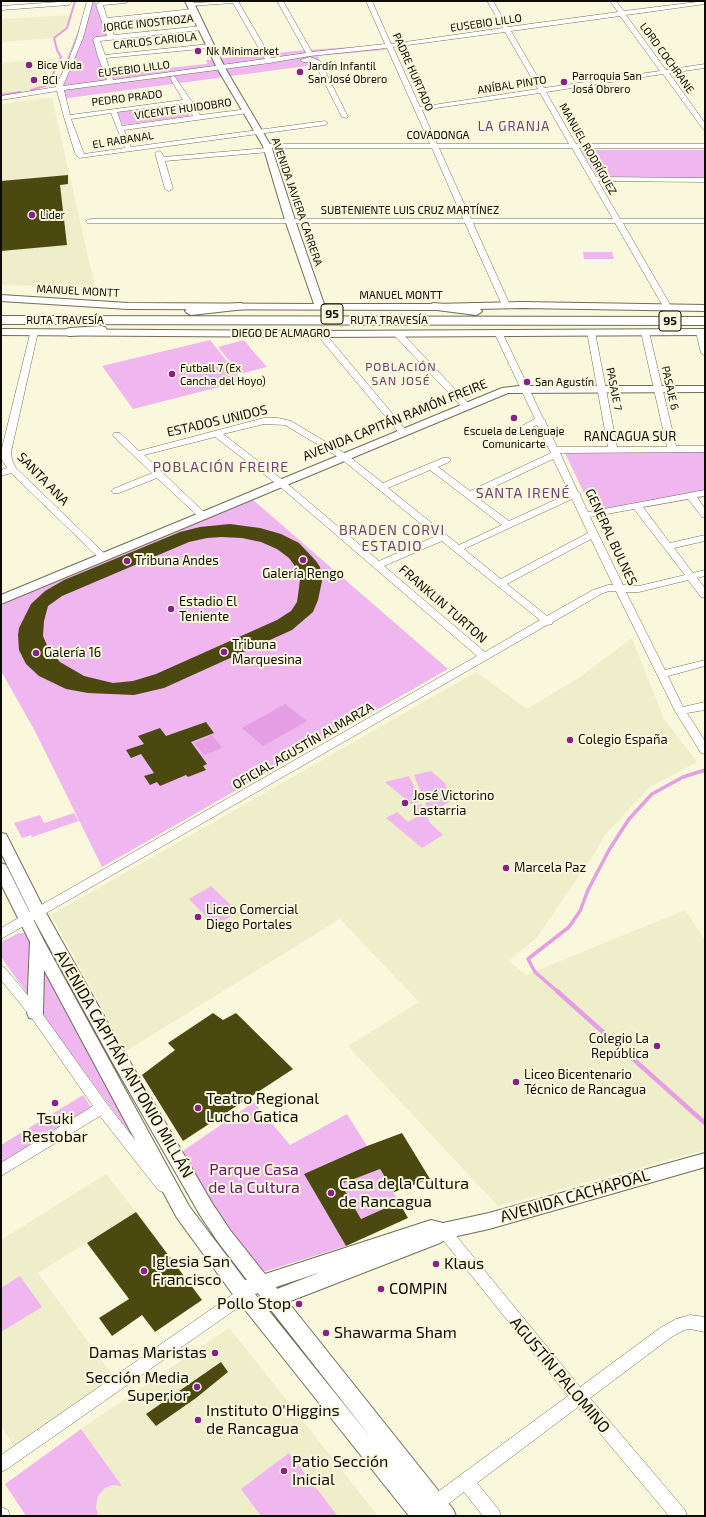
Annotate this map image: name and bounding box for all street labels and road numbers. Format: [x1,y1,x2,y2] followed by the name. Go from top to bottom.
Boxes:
[449,11,523,35] street label: EUSEBIO LILLO
[102,12,194,34] street label: JORGE INOSTROZA
[637,20,697,96] street label: LORD COCHRANE
[113,30,197,52] street label: CARLOS CARIOLA
[390,31,436,113] street label: PADRE HURTADO
[97,58,171,80] street label: EUSEBIO LILLO
[476,73,548,97] street label: ANÍBAL PINTO
[91,87,163,109] street label: PEDRO PRADO
[134,96,232,122] street label: VICENTE HUIDOBRO
[556,101,620,197] street label: MANUEL RODRÍGUEZ
[407,128,469,142] street label: COVADONGA
[91,129,155,151] street label: EL RABANAL
[269,136,325,268] street label: AVENIDA JAVIERA CARRERA
[321,203,499,217] street label: SUBTENIENTE LUIS CRUZ MARTÍNEZ
[36,282,120,300] street label: MANUEL MONTT
[359,288,443,302] street label: MANUEL MONTT
[321,304,343,324] road number: 95
[659,311,681,331] road number: 95
[26,313,104,327] street label: RUTA TRAVESÍA
[350,313,428,327] street label: RUTA TRAVESÍA
[232,326,330,340] street label: DIEGO DE ALMAGRO
[659,365,681,411] street label: PASAJE 6
[603,366,625,412] street label: PASAJE 7
[300,376,490,464] street label: AVENIDA CAPITÁN RAMÓN FREIRE
[165,402,269,440] street label: ESTADOS UNIDOS
[584,429,676,445] street label: RANCAGUA SUR
[14,449,72,509] street label: SANTA ANA
[582,486,640,588] street label: GENERAL BULNES
[396,562,490,646] street label: FRANKLIN TURTON
[230,699,376,793] street label: OFICIAL AGUSTÍN ALMARZA
[51,947,197,1181] street label: AVENIDA CAPITÁN ANTONIO MILLÁN
[498,1165,652,1227] street label: AVENIDA CACHAPOAL
[506,1313,614,1437] street label: AGUSTÍN PALOMINO

